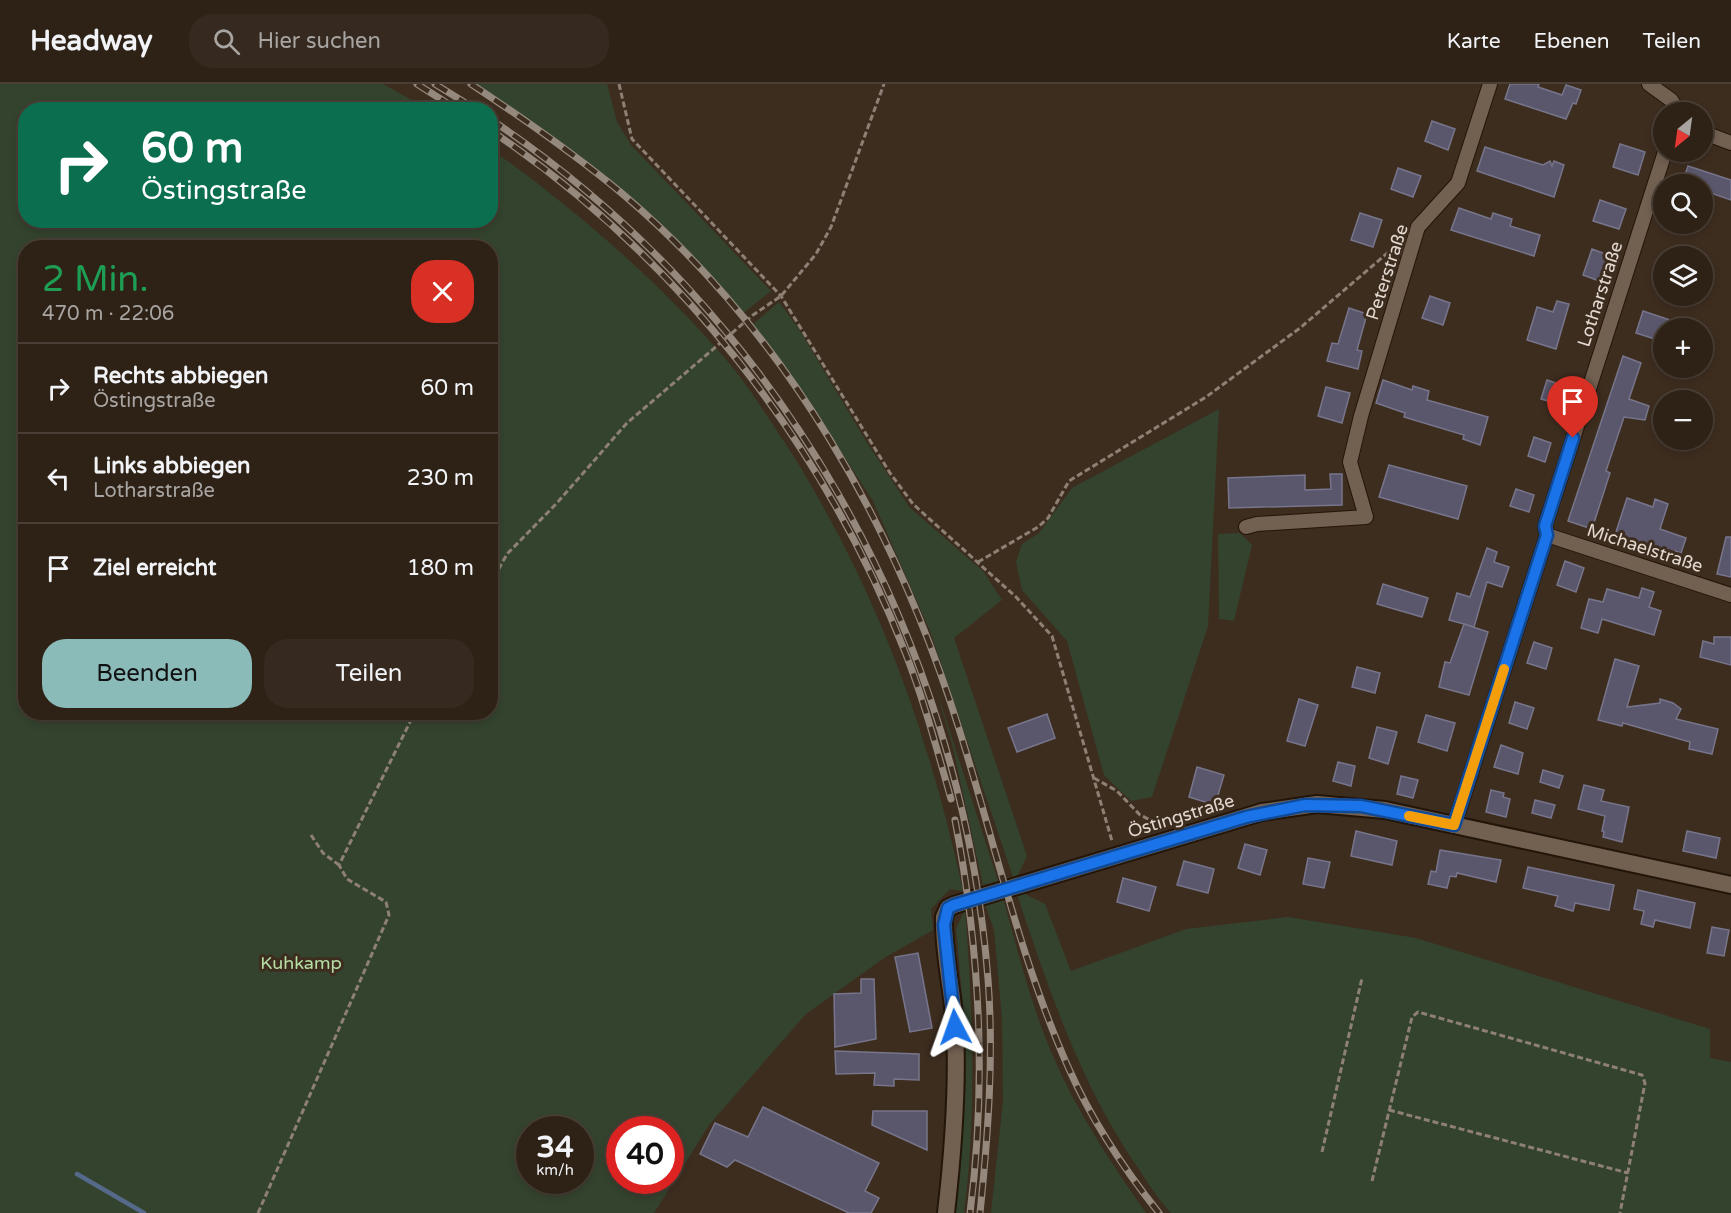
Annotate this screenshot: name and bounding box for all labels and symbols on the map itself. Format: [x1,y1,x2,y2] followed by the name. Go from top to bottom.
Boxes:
[1653,102,1713,162] north arrow
[1361,221,1413,323] street label: Peterstraße
[1573,238,1627,350] street label: Lotharstraße
[1547,376,1598,438] pin
[1584,519,1706,577] street label: Michaelstraße
[1125,789,1237,843] street label: Östingstraße
[260,952,342,974] park label: Kuhkamp
[923,995,987,1059] position arrow
[606,1116,684,1194] speed limit sign: 40

